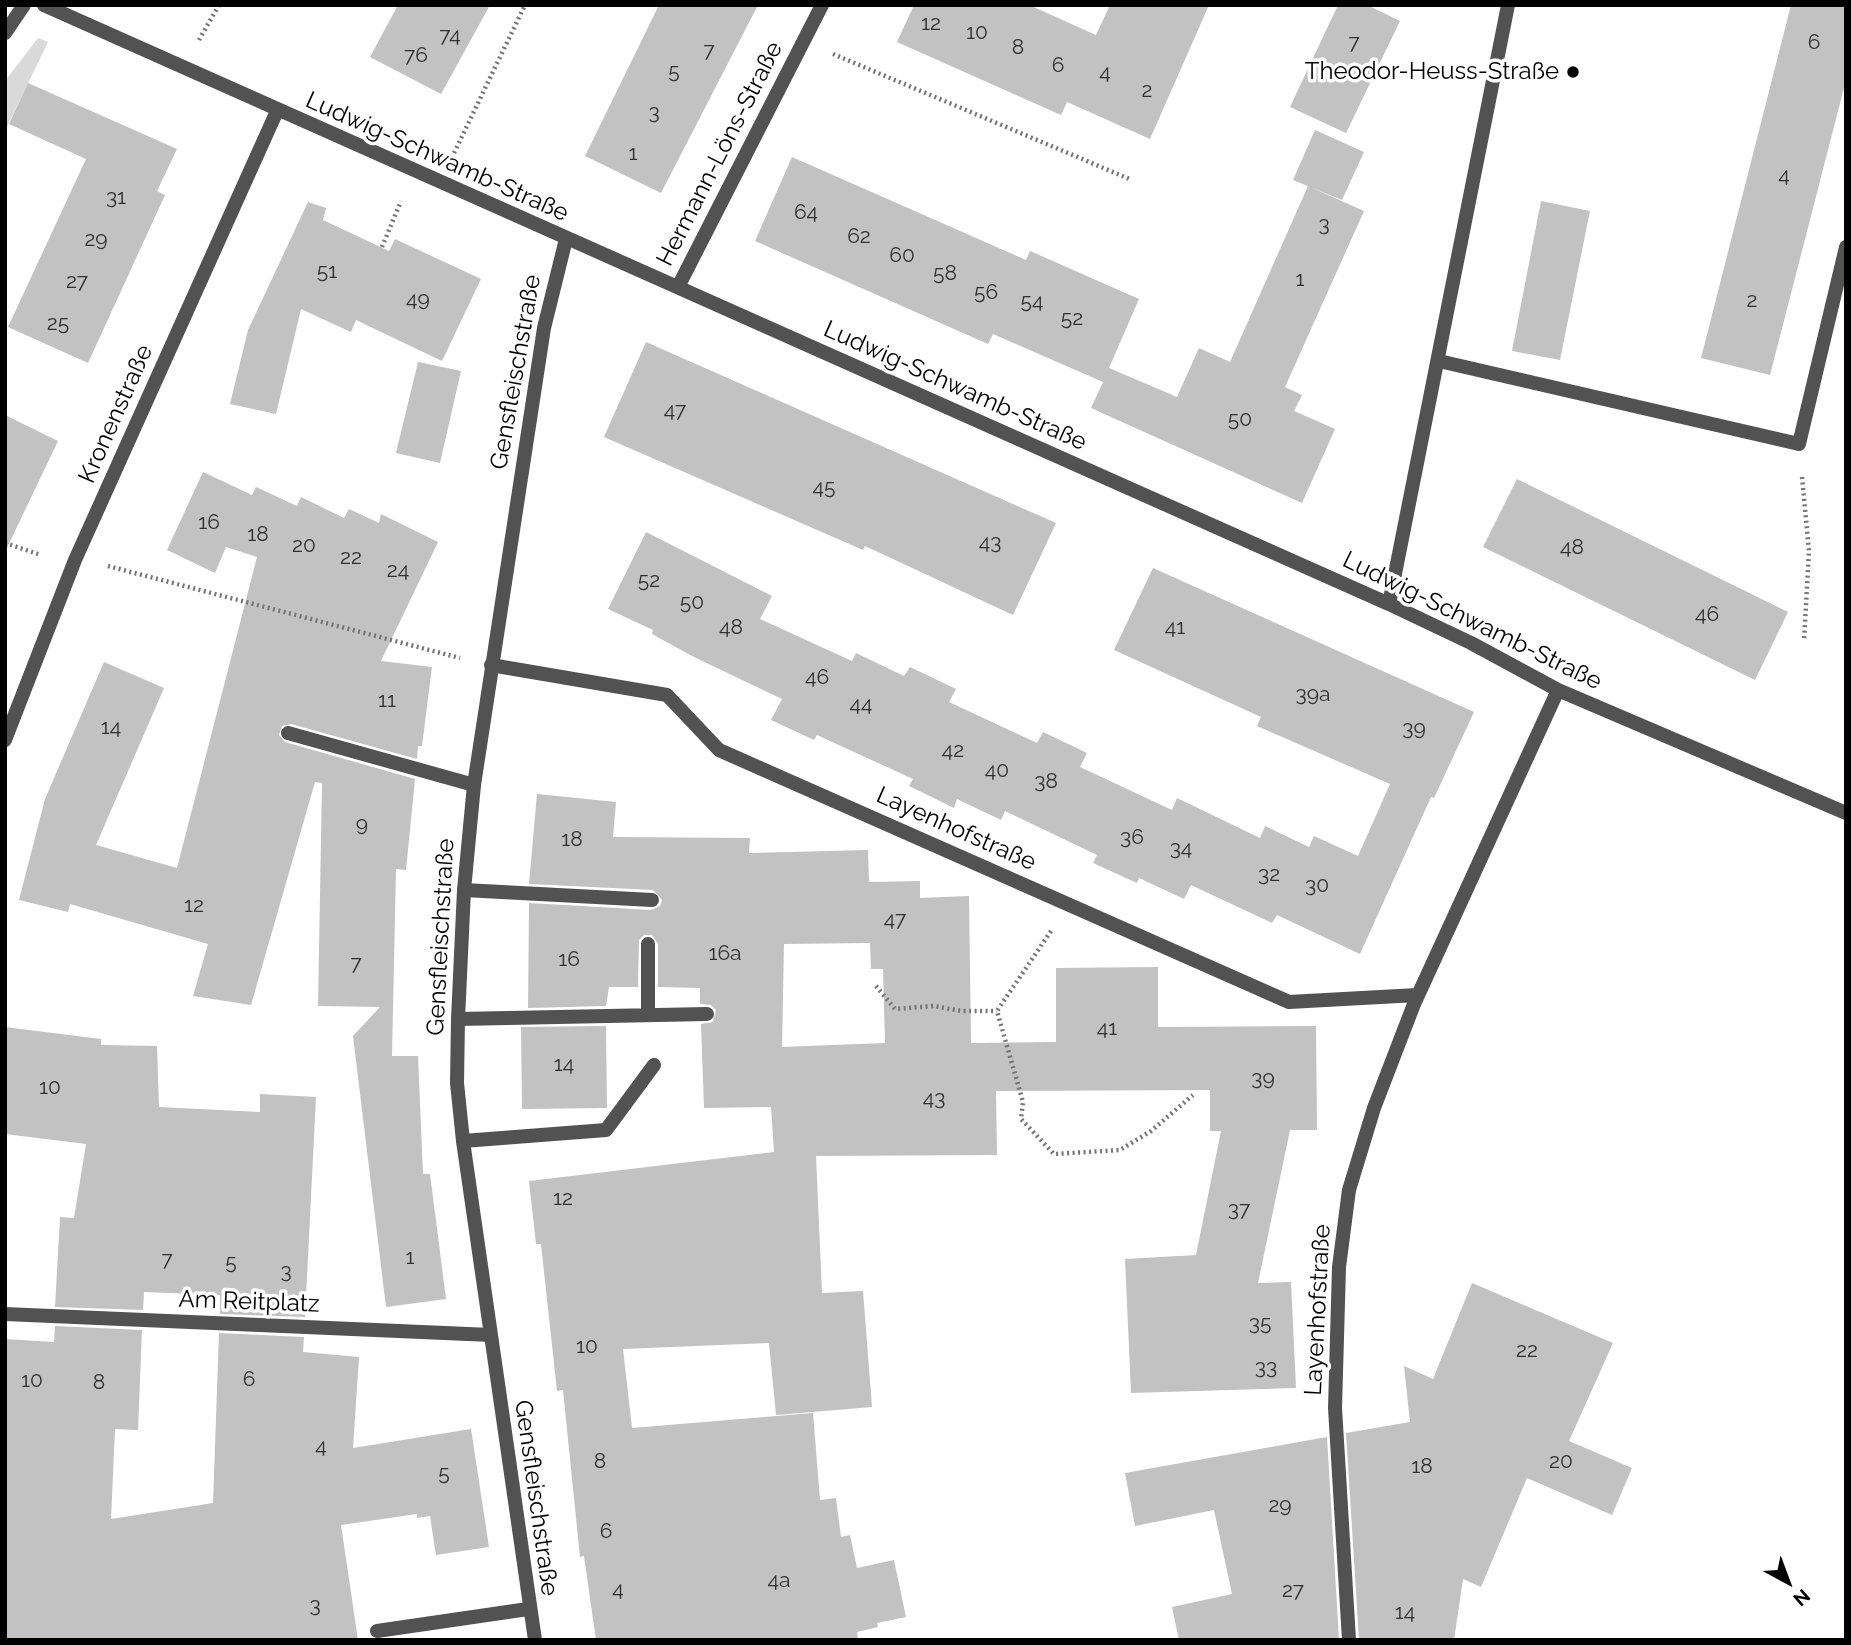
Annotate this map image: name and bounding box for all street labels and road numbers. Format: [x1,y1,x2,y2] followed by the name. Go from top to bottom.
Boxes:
[651,37,789,271] street label: Hermann-Löns-Straße
[301,86,573,228] street label: Ludwig-Schwamb-Straße
[485,272,547,472] street label: Gensfleischstraße
[819,315,1091,457] street label: Ludwig-Schwamb-Straße
[73,340,159,488] street label: Kronenstraße
[1338,546,1606,696] street label: Ludwig-Schwamb-Straße
[872,781,1040,877] street label: Layenhofstraße
[421,838,461,1036] street label: Gensfleischstraße
[1299,1224,1337,1396] street label: Layenhofstraße
[178,1285,320,1319] street label: Am Reitplatz
[508,1398,564,1598] street label: Gensfleischstraße

